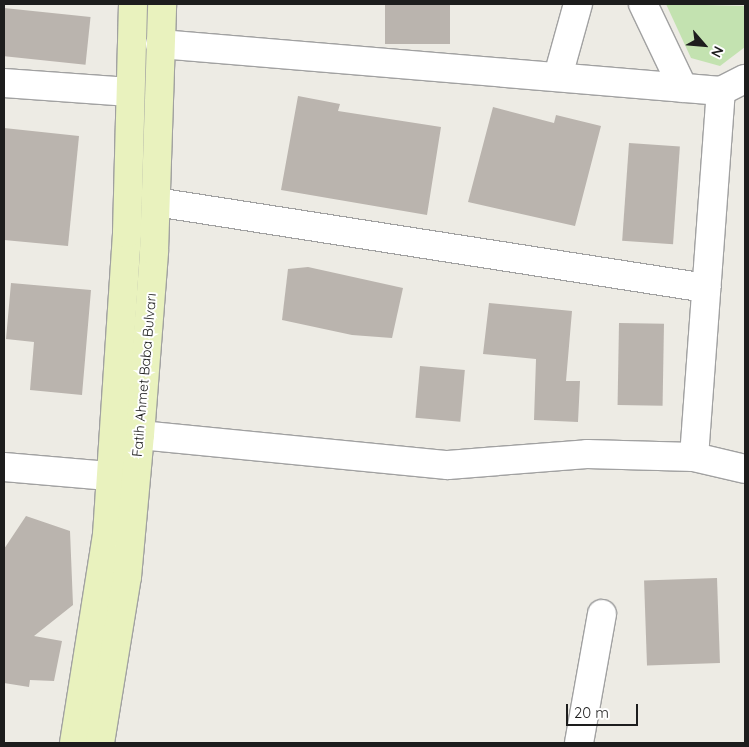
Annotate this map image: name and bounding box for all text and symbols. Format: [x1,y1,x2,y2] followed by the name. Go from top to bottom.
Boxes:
[679,20,729,70] north arrow
[707,43,728,60] text: N
[128,292,160,458] street label: Fatih Ahmet Baba Bulvarı
[569,694,642,726] scale bar
[574,703,609,722] text: 20 m

